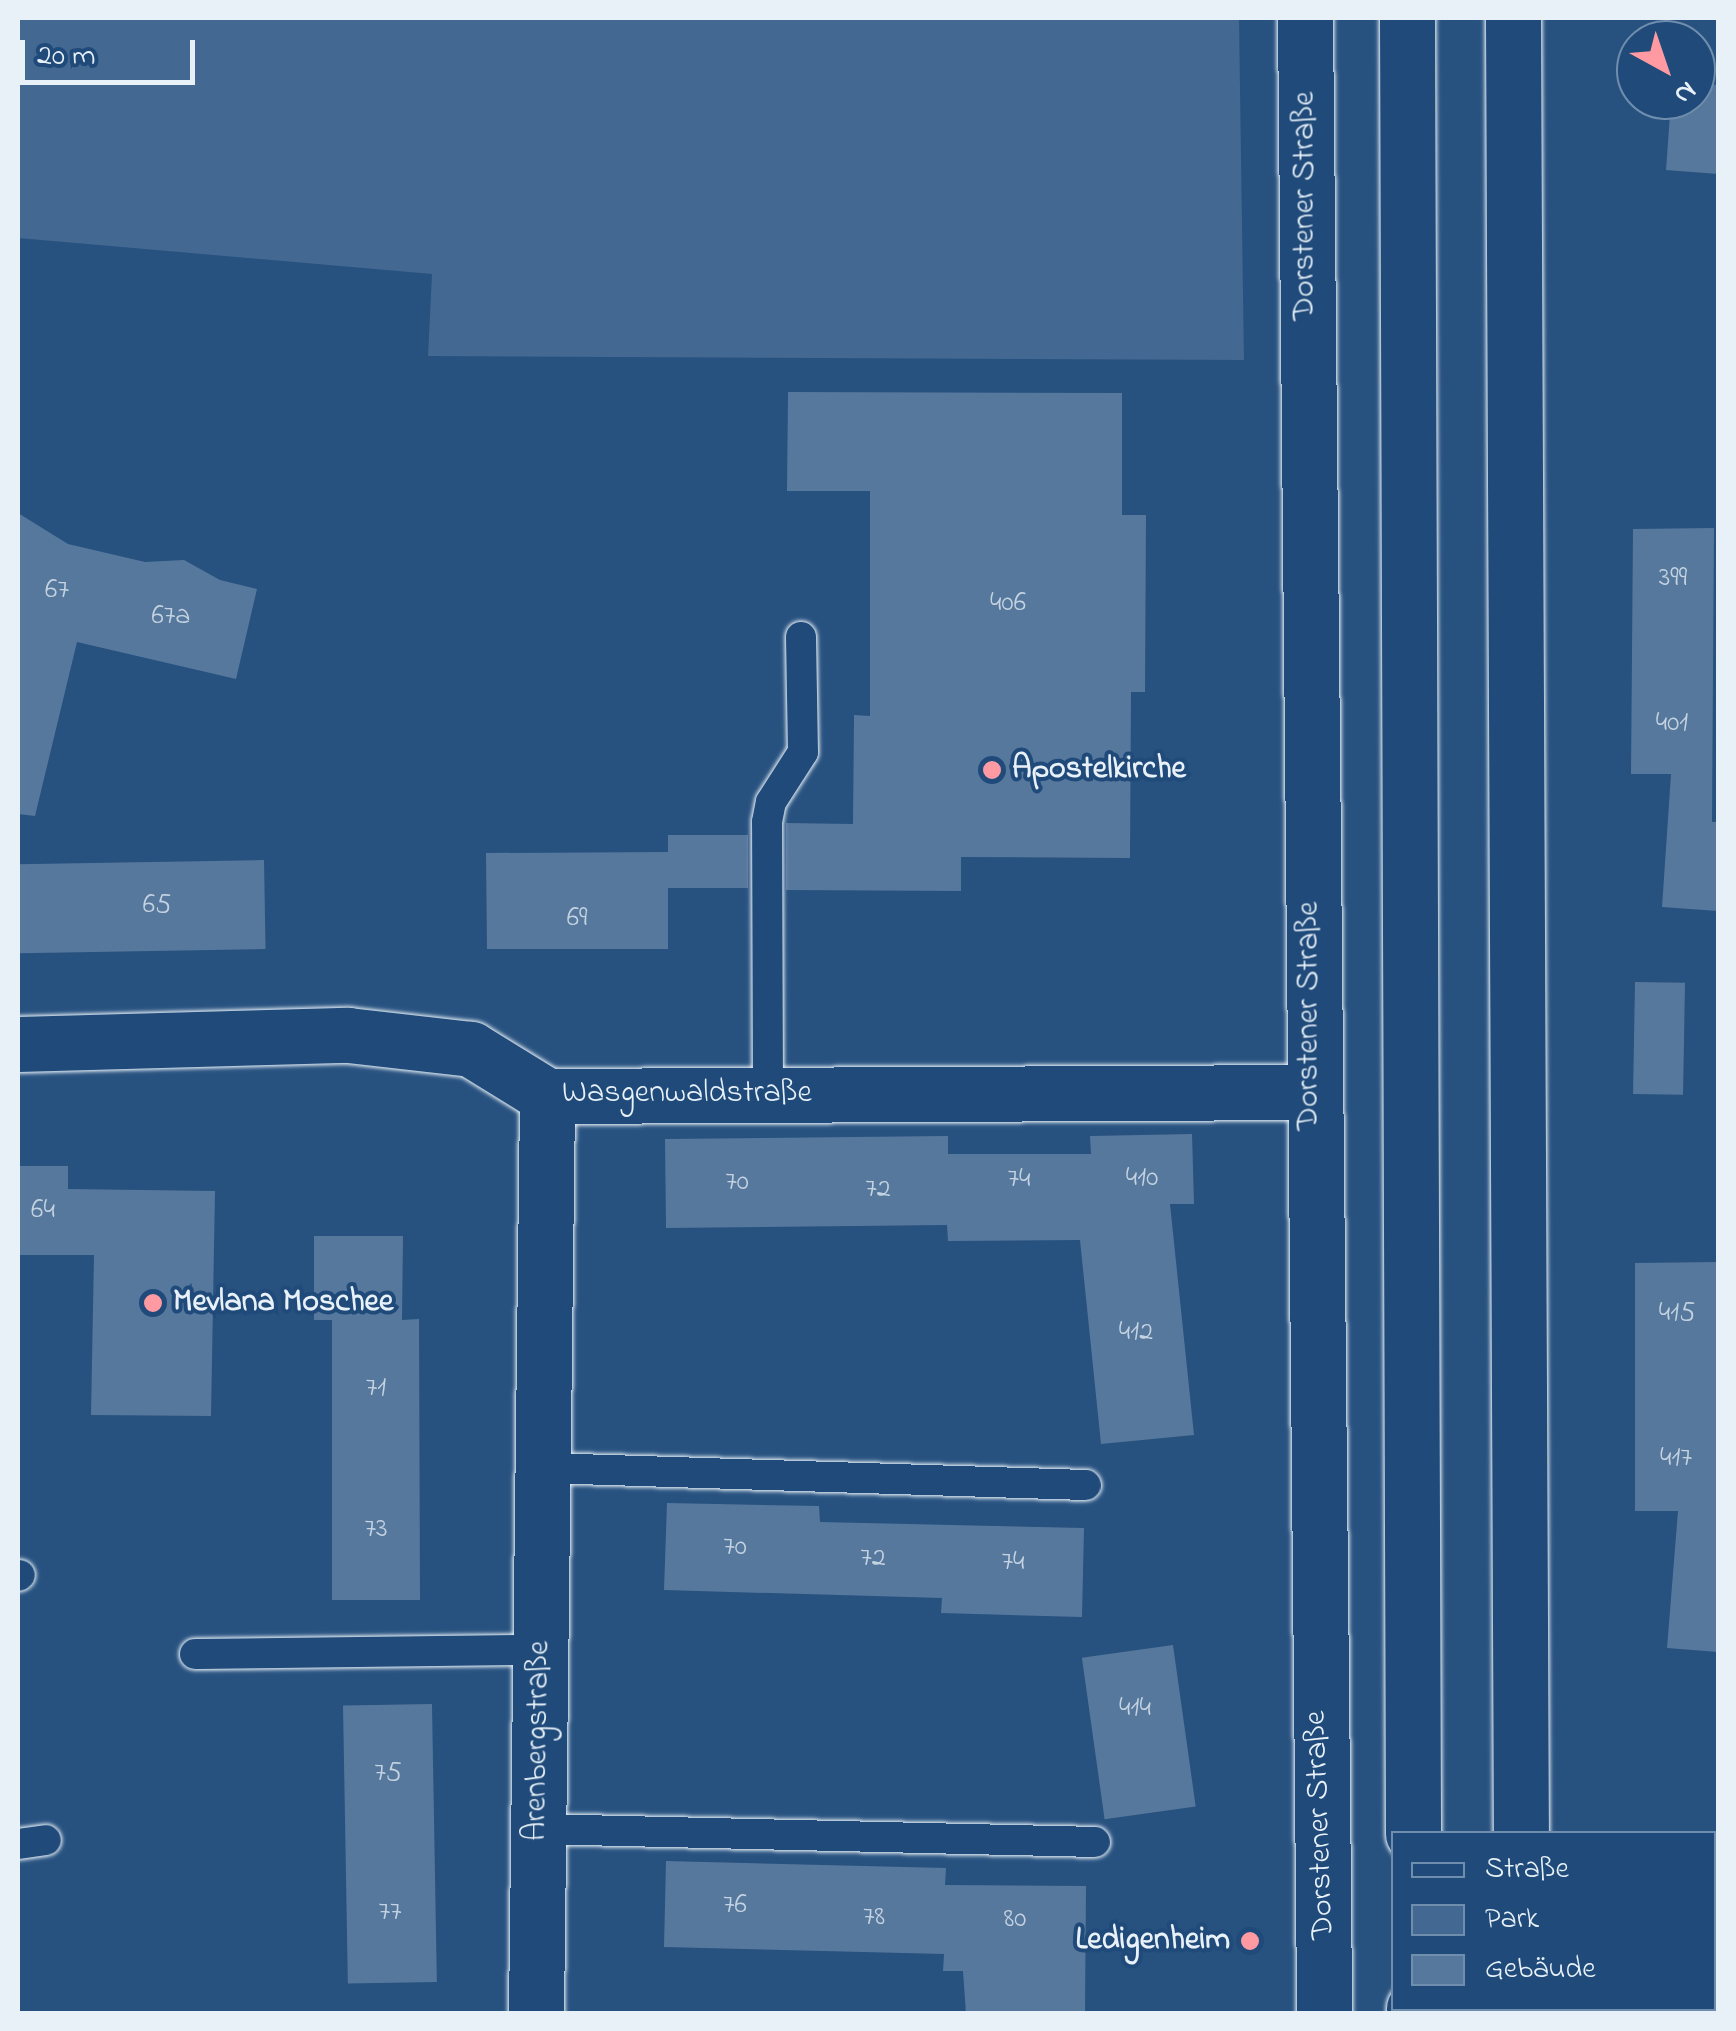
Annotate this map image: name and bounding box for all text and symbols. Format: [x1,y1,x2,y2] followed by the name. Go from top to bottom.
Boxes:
[25,20,200,82] scale bar
[1616,20,1716,120] north arrow
[37,35,96,79] text: 20 m
[1664,70,1705,114] text: N
[1287,91,1325,321] street label: Dorstener Straße
[1659,562,1687,596] house number: 399
[45,574,69,608] house number: 67
[990,587,1026,621] house number: 406
[152,600,190,634] house number: 67a
[1656,707,1688,741] house number: 401
[1012,751,1186,789] place label: Apostelkirche
[981,759,1003,781] marker: Apostelkirche
[143,889,171,923] house number: 65
[1291,901,1329,1131] street label: Dorstener Straße
[567,902,587,936] house number: 69
[562,1075,812,1113] street label: Wasgenwaldstraße
[1126,1162,1158,1196] house number: 410
[1007,1163,1031,1197] house number: 74
[725,1166,749,1200] house number: 70
[865,1173,891,1207] house number: 72
[31,1194,55,1228] house number: 64
[173,1284,393,1322] place label: Mevlana Moschee
[142,1292,164,1314] marker: Mevlana Moschee
[1659,1297,1695,1331] house number: 415
[1119,1316,1153,1350] house number: 412
[366,1372,386,1406] house number: 71
[1660,1442,1692,1476] house number: 417
[364,1513,388,1547] house number: 73
[723,1531,747,1565] house number: 70
[860,1542,886,1576] house number: 72
[1001,1546,1025,1580] house number: 74
[518,1640,560,1842] street label: Arenbergstraße
[1119,1692,1151,1726] house number: 414
[1298,1710,1344,1940] street label: Dorstener Straße
[374,1757,402,1791] house number: 75
[1391,1831,1716,2011] legend
[1485,1848,1569,1892] text: Straße
[723,1889,747,1923] house number: 76
[378,1896,402,1930] house number: 77
[1485,1898,1539,1942] text: Park
[863,1901,885,1935] house number: 78
[1004,1903,1026,1937] house number: 80
[1075,1922,1230,1960] place label: Ledigenheim
[1239,1930,1261,1952] marker: Ledigenheim
[1485,1948,1596,1992] text: Gebäude

